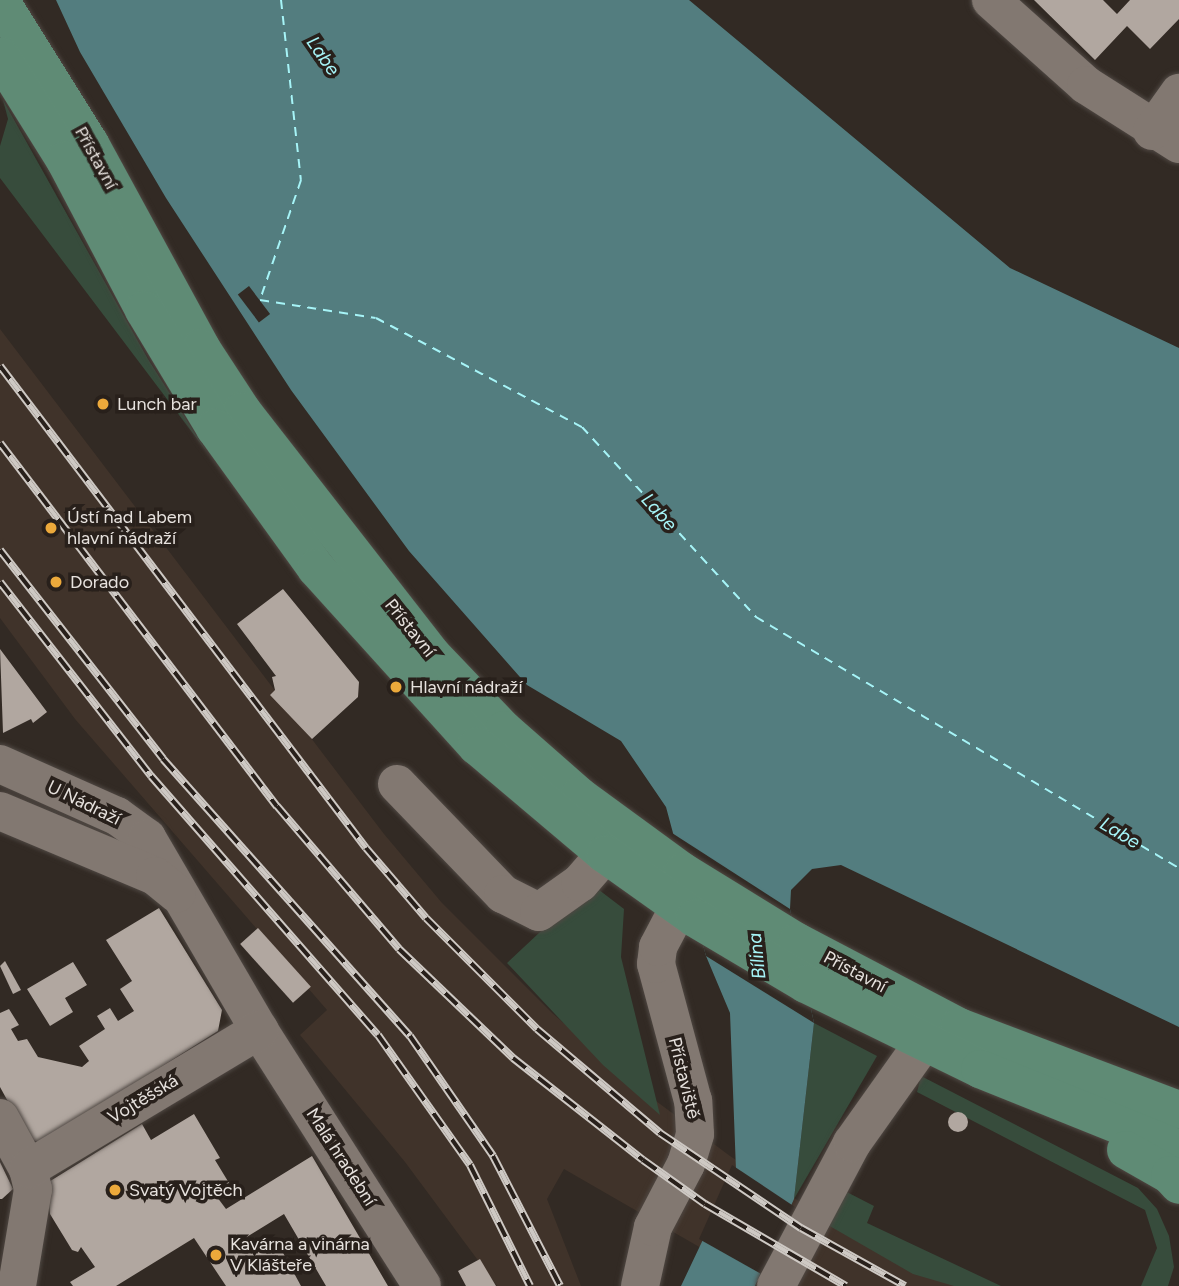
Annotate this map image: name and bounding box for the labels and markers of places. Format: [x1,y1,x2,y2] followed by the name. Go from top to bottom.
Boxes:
[117,393,196,415] place label: Lunch bar
[95,396,111,412] marker: Lunch bar
[67,507,192,550] place label: Ústí nad Labem hlavní nádraží
[41,518,61,538] marker: Ústí nad Labem hlavní nádraží
[70,571,129,593] place label: Dorado
[48,574,64,590] marker: Dorado
[410,676,523,698] place label: Hlavní nádraží
[388,679,404,695] marker: Hlavní nádraží
[129,1179,243,1201] place label: Svatý Vojtěch
[107,1182,123,1198] marker: Svatý Vojtěch
[230,1234,370,1276] place label: Kavárna a vinárna V Klášteře
[208,1247,224,1263] marker: Kavárna a vinárna V Klášteře

